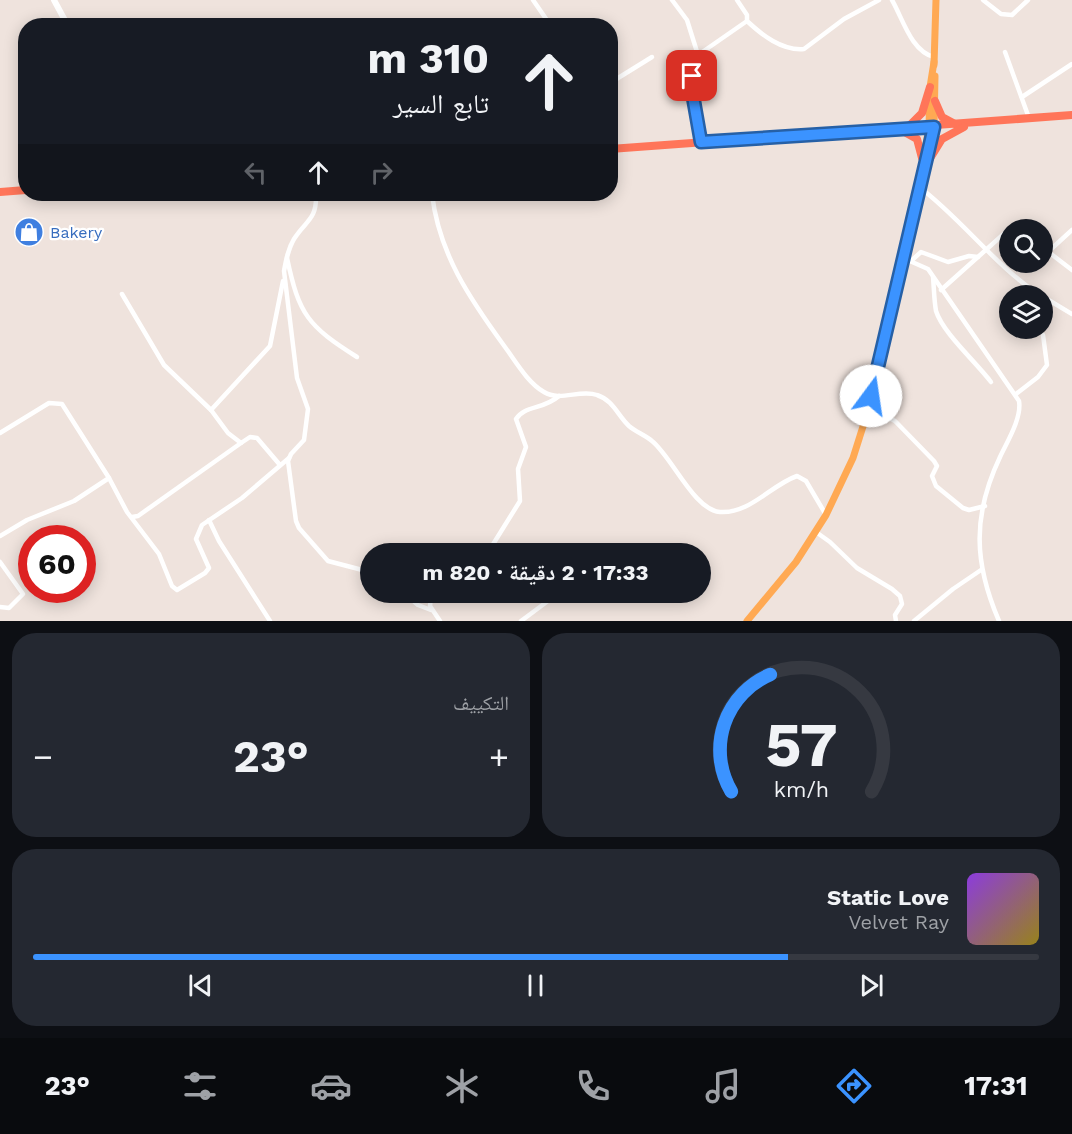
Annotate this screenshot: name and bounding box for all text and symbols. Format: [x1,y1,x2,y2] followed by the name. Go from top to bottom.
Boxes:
[367,34,489,83] text: 310 m
[510,42,588,120] icon: ahead
[666,50,717,101] pin
[675,59,708,92] icon: arrive
[393,88,489,120] text: تابع السير
[239,156,272,189] icon: left
[302,156,335,189] icon: ahead
[365,156,398,189] icon: right
[13,216,45,248] shop icon: Bakery
[999,219,1053,339] map controls
[999,219,1053,273] button: search
[50,223,103,242] place label: Bakery
[999,285,1053,339] button: layers
[839,364,903,428] position arrow
[18,525,96,603] speed limit sign: 60
[422,560,649,585] text: 17:33 · 2 دقيقة · 820 m
[453,691,509,715] text: التكييف
[765,708,837,781] text: 57
[233,730,309,783] text: 23°
[33,737,53,776] text: −
[489,737,509,776] text: +
[773,777,829,802] text: km/h
[827,885,949,910] text: Static Love
[849,910,949,934] text: Velvet Ray
[184,969,217,1002] icon: previous
[519,969,552,1002] icon: pause
[855,969,888,1002] icon: next
[179,1065,221,1107] icon: filters
[310,1065,352,1107] icon: car
[441,1065,483,1107] icon: climate
[572,1065,614,1107] icon: phone
[702,1065,744,1107] icon: music
[833,1065,875,1107] icon: directions
[44,1070,90,1102] text: 23°
[964,1070,1028,1102] text: 17:31

